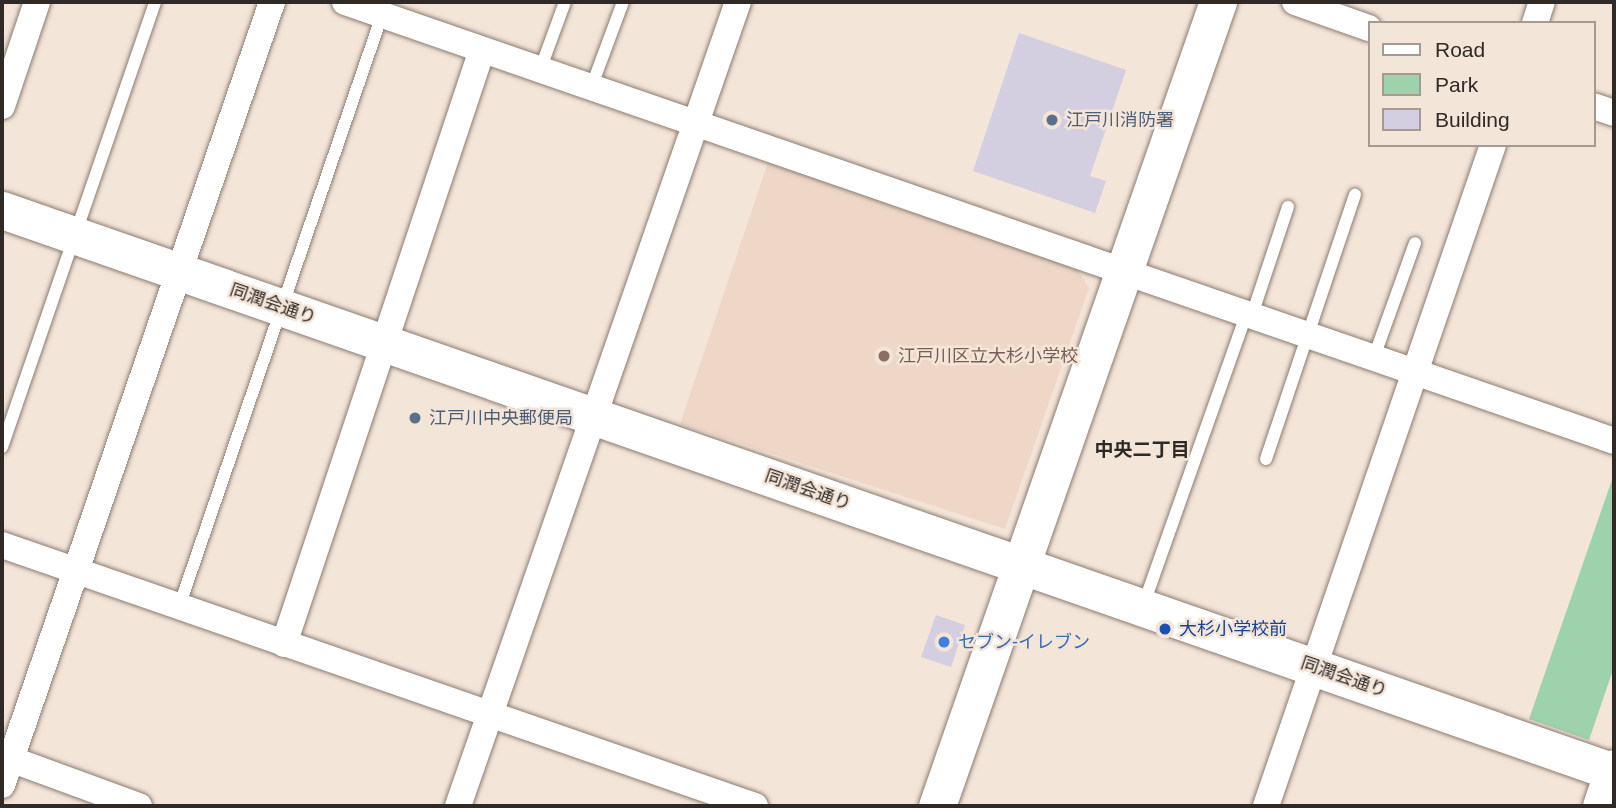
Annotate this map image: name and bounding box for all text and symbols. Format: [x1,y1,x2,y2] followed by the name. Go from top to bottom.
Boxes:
[1368,21,1595,147] legend
[1435,38,1485,61] text: Road
[1435,73,1478,96] text: Park
[1435,108,1510,131] text: Building
[1066,109,1174,131] place label: 江戸川消防署
[1044,112,1060,128] marker: 江戸川消防署
[227,279,319,329] street label: 同潤会通り
[898,345,1078,367] place label: 江戸川区立大杉小学校
[876,348,892,364] marker: 江戸川区立大杉小学校
[429,407,573,429] place label: 江戸川中央郵便局
[407,410,423,426] marker: 江戸川中央郵便局
[1095,439,1189,461] district label: 中央二丁目
[762,465,854,515] street label: 同潤会通り
[1179,618,1287,640] place label: 大杉小学校前
[1157,621,1173,637] marker: 大杉小学校前
[958,631,1090,653] place label: セブン-イレブン
[936,634,952,650] marker: セブン-イレブン
[1298,652,1390,702] street label: 同潤会通り

